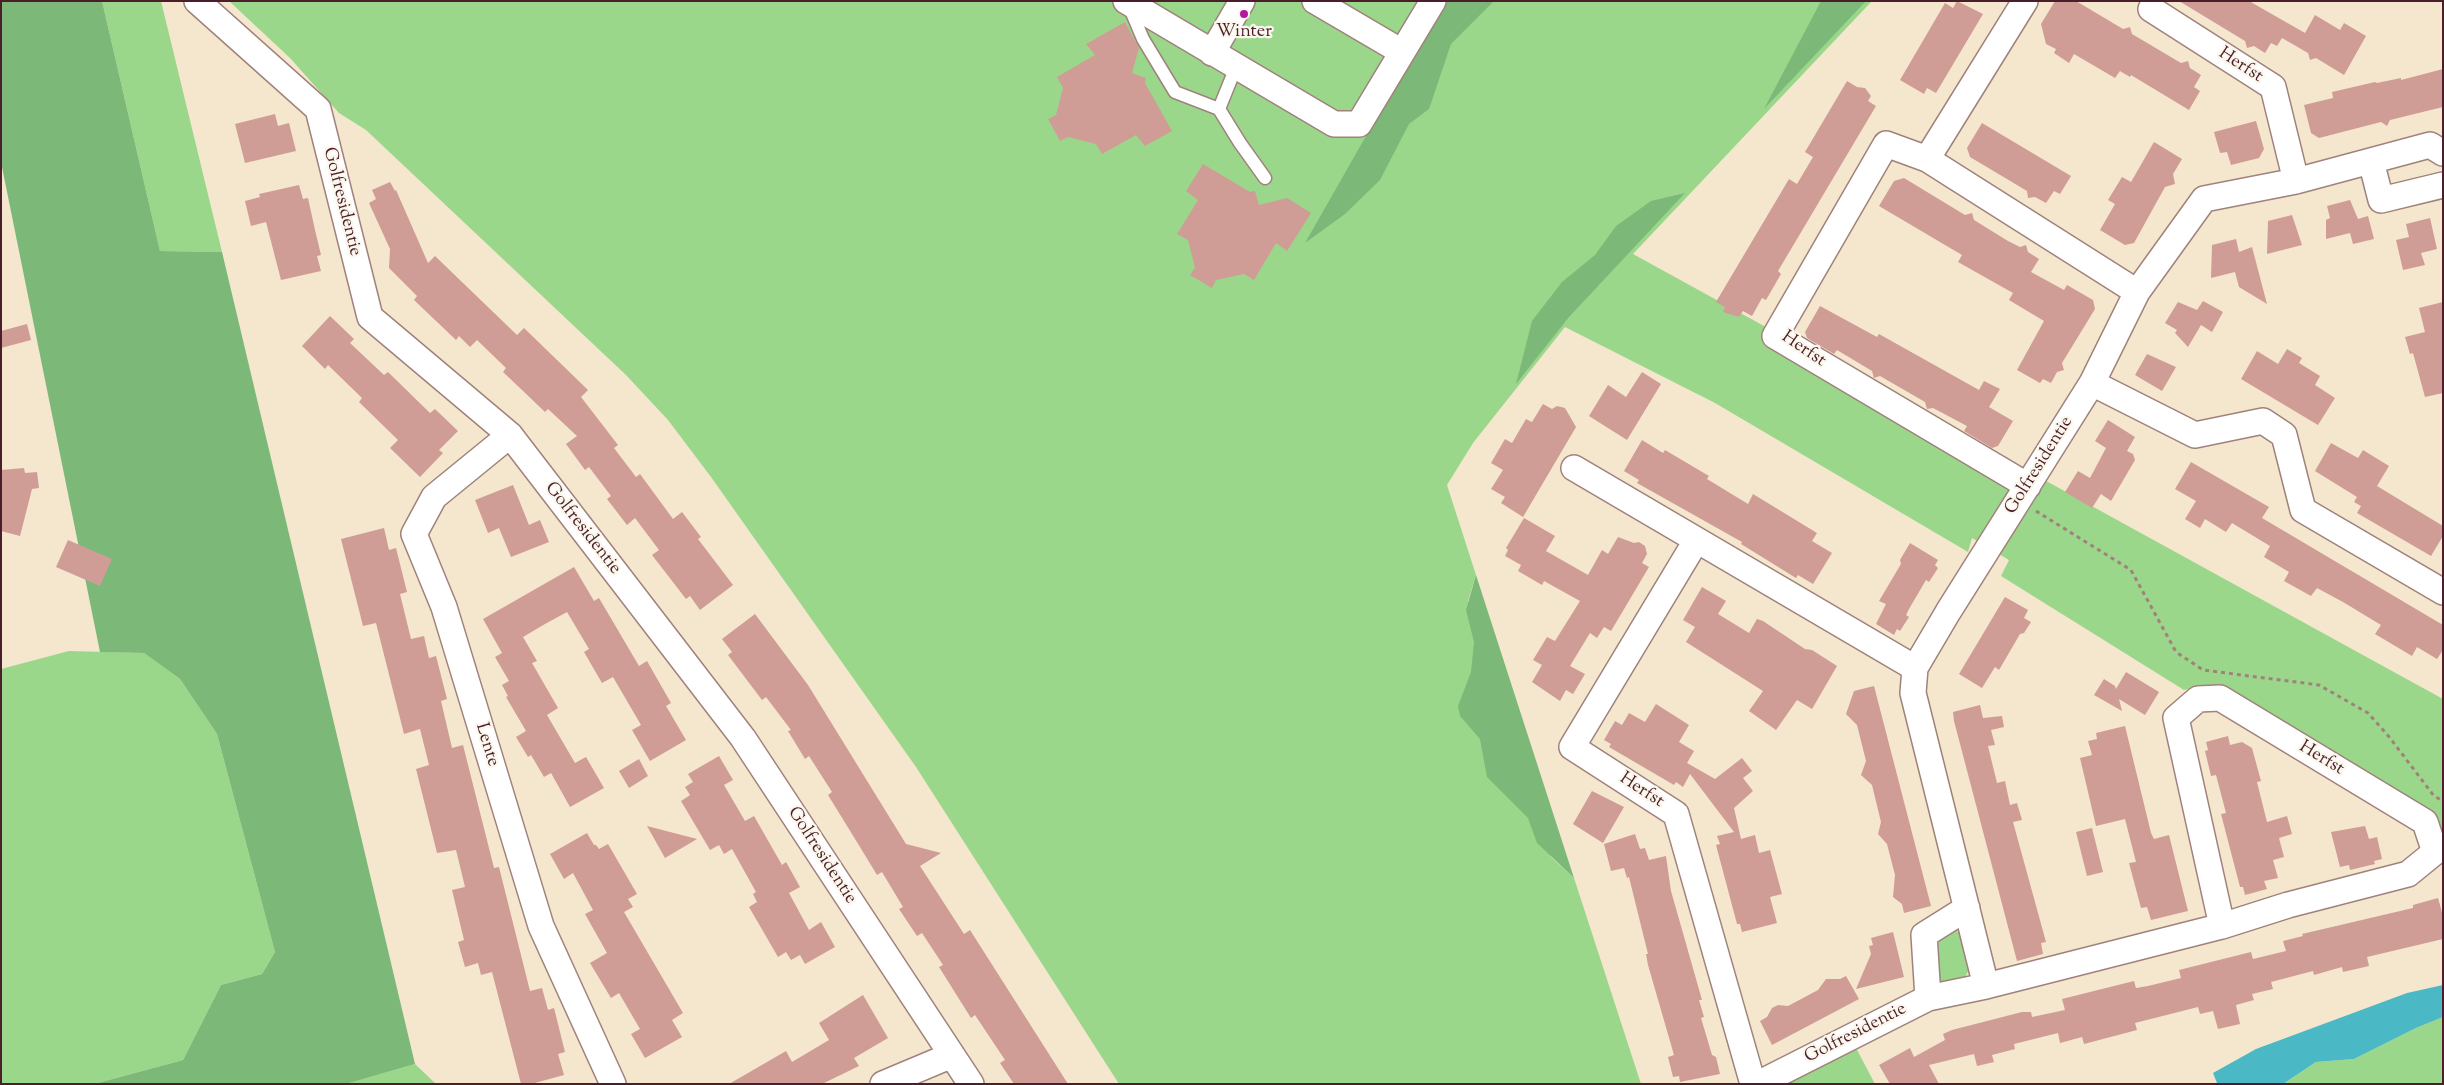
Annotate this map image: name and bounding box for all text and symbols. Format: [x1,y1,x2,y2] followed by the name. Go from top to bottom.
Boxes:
[1238,8,1250,20] marker: Winter
[1216,22,1272,44] place label: Winter
[2214,44,2266,88] street label: Herfst
[317,145,365,259] street label: Golfresidentie
[1777,327,1829,373] street label: Herfst
[2001,413,2079,519] street label: Golfresidentie
[539,478,625,580] street label: Golfresidentie
[469,721,503,769] street label: Lente
[2295,737,2347,781] street label: Herfst
[1615,769,1667,813] street label: Herfst
[782,803,860,909] street label: Golfresidentie
[1801,999,1911,1069] street label: Golfresidentie

